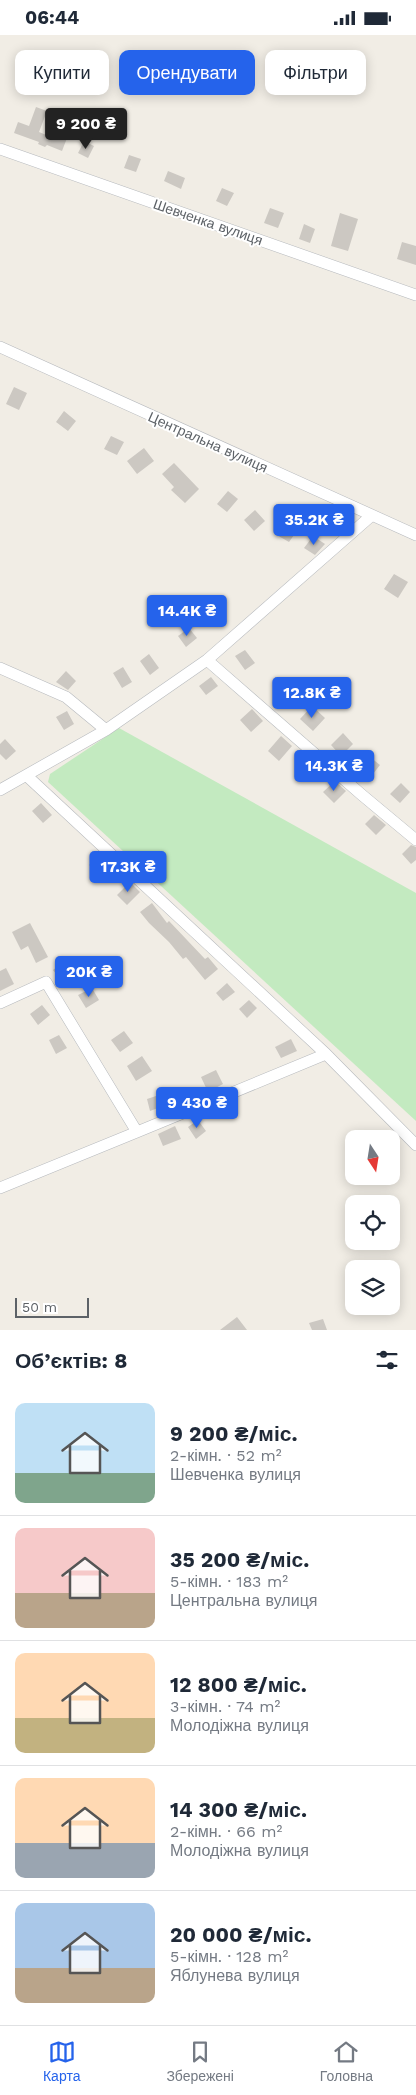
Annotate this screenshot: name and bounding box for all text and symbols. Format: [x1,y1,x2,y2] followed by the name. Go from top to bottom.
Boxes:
[25,6,79,29] text: 06:44
[15,50,109,95] chip: Купити
[119,50,255,95] chip: Орендувати
[265,50,366,95] chip: Фільтри
[40,107,132,150] pin: 9 200 ₴
[56,114,116,133] text: 9 200 ₴
[151,196,265,248] street label: Шевченка вулиця
[146,408,270,476] street label: Центральна вулиця
[268,503,360,546] pin: 35.2K ₴
[284,510,344,529] text: 35.2K ₴
[141,595,233,637] pin: 14.4K ₴
[158,601,216,620] text: 14.4K ₴
[266,677,358,719] pin: 12.8K ₴
[283,683,341,702] text: 12.8K ₴
[288,749,380,792] pin: 14.3K ₴
[305,756,363,775] text: 14.3K ₴
[82,851,174,893] pin: 17.3K ₴
[100,857,156,876] text: 17.3K ₴
[54,955,124,998] pin: 20K ₴
[66,962,112,981] text: 20K ₴
[151,1087,243,1129] pin: 9 430 ₴
[167,1093,227,1112] text: 9 430 ₴
[345,1130,400,1185] north arrow
[345,1130,400,1315] map controls
[345,1195,400,1250] button: locate
[345,1260,400,1315] button: layers
[15,1295,89,1318] scale bar
[22,1299,57,1315] text: 50 m
[373,1346,401,1374] icon: filters
[15,1348,127,1373] text: Об’єктів: 8
[170,1421,298,1446] text: 9 200 ₴/міс.
[55,1423,115,1483] icon: home
[170,1446,282,1465] text: 2-кімн. · 52 m²
[170,1465,301,1484] text: Шевченка вулиця
[170,1547,309,1572] text: 35 200 ₴/міс.
[55,1548,115,1608] icon: home
[170,1572,288,1591] text: 5-кімн. · 183 m²
[170,1591,317,1610] text: Центральна вулиця
[170,1672,307,1697] text: 12 800 ₴/міс.
[55,1673,115,1733] icon: home
[170,1697,280,1716] text: 3-кімн. · 74 m²
[170,1716,309,1735] text: Молодіжна вулиця
[170,1797,307,1822] text: 14 300 ₴/міс.
[55,1798,115,1858] icon: home
[170,1822,282,1841] text: 2-кімн. · 66 m²
[170,1841,309,1860] text: Молодіжна вулиця
[170,1922,312,1947] text: 20 000 ₴/міс.
[55,1923,115,1983] icon: home
[170,1947,288,1966] text: 5-кімн. · 128 m²
[170,1966,300,1985] text: Яблунева вулиця
[43,2038,80,2084] tab: Карта
[166,2038,234,2084] tab: Збережені
[320,2038,373,2084] tab: Головна

